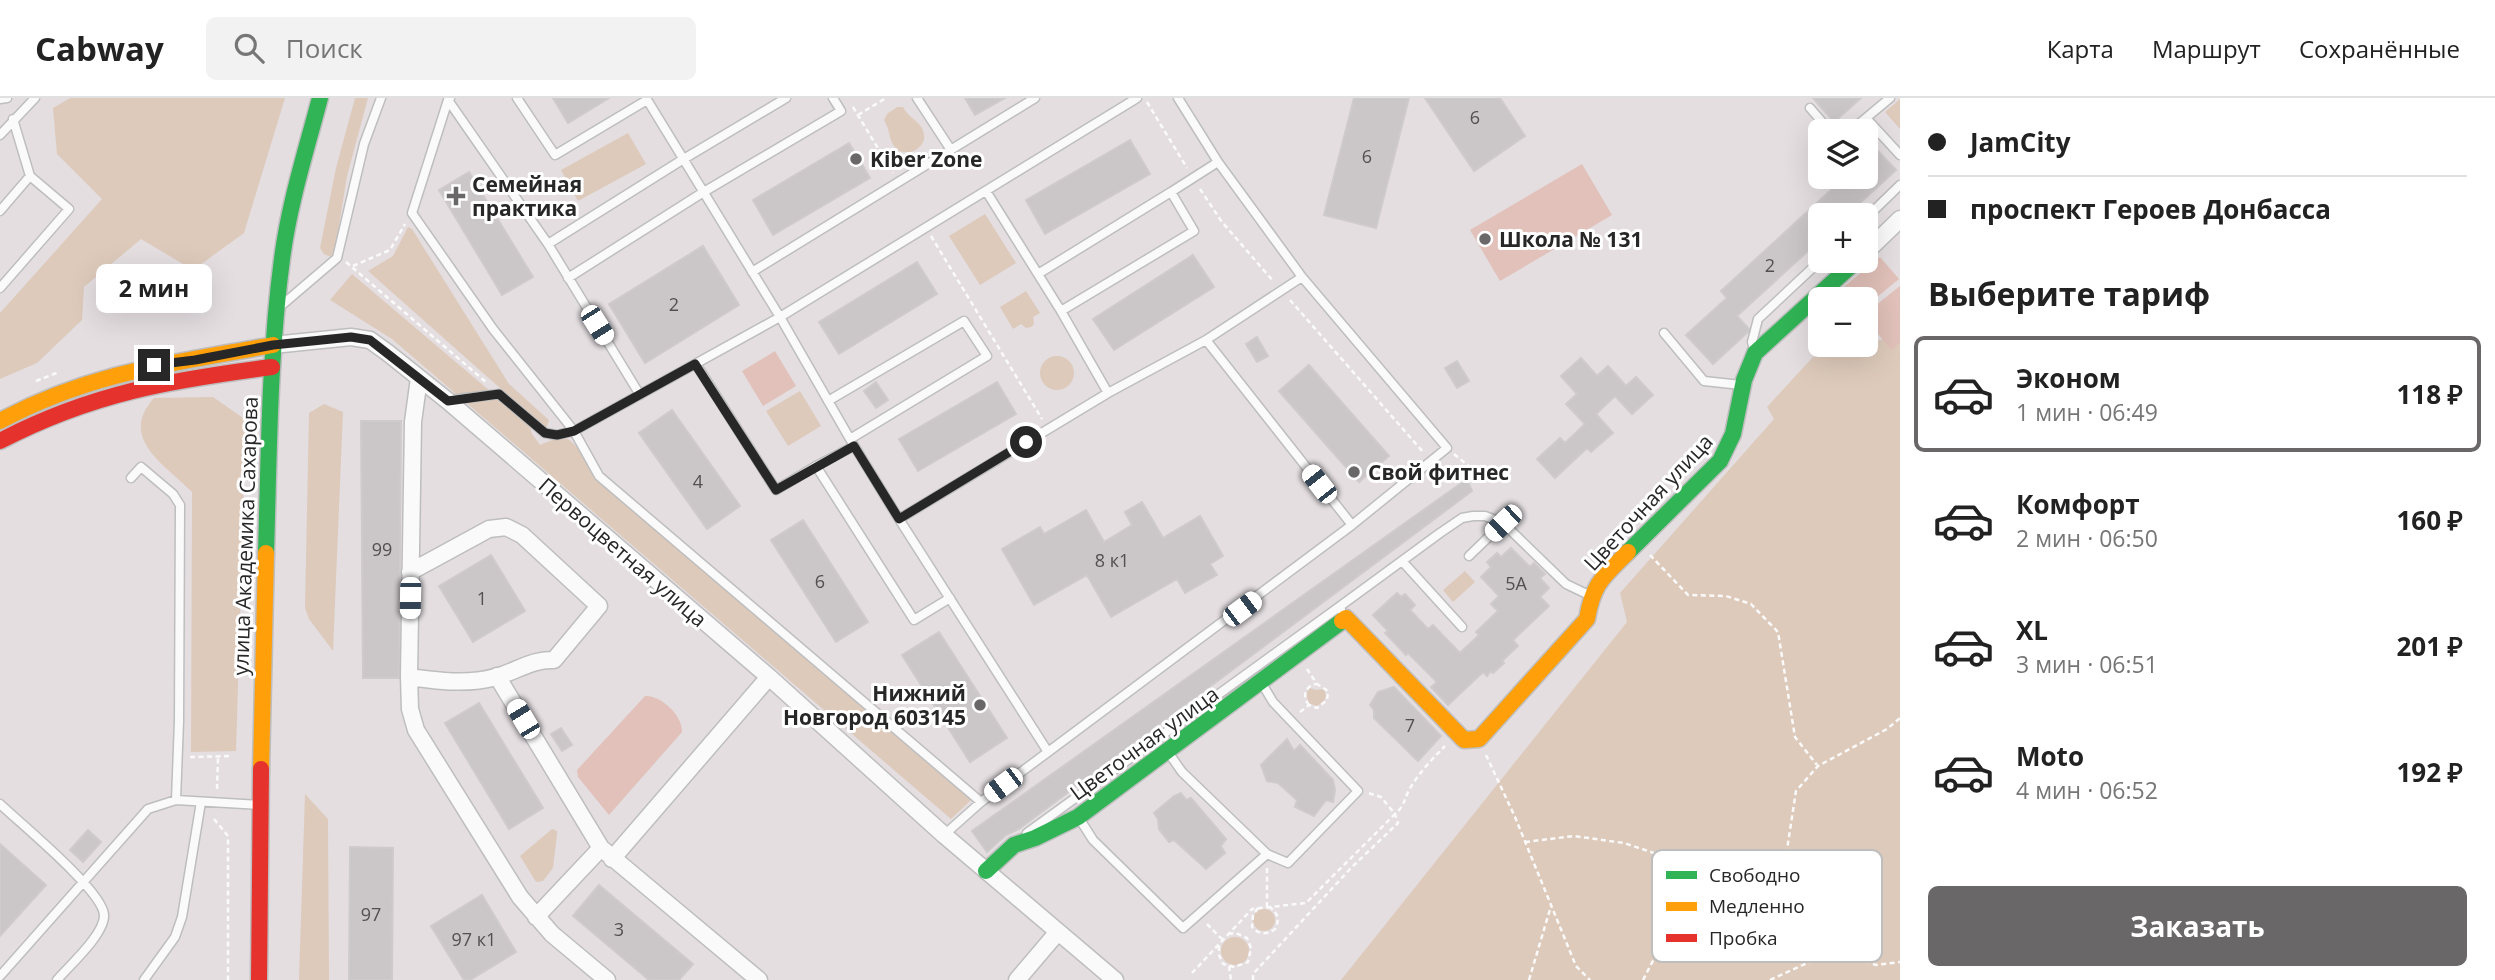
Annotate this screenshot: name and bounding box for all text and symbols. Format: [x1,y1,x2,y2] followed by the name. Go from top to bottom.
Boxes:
[206,17,696,80] search box
[35,26,164,71] text: Cabway
[230,29,268,67] icon: search
[286,30,363,66] text: Поиск
[2047,32,2114,65] text: Карта
[2152,32,2261,65] text: Маршрут
[2299,32,2460,65] text: Сохранённые
[1470,105,1480,129] house number: 6
[1808,119,1878,357] map controls
[1808,119,1878,189] button: layers
[1970,124,2070,160] text: JamCity
[1362,144,1372,168] house number: 6
[870,145,982,173] place label: Kiber Zone
[848,151,864,167] marker: Kiber Zone
[472,170,582,222] place label: Семейная практика
[446,186,466,206] marker: Семейная практика
[1970,191,2331,227] text: проспект Героев Донбасса
[1808,203,1878,273] button: +
[1499,225,1642,253] place label: Школа № 131
[1477,231,1493,247] marker: Школа № 131
[1765,253,1775,277] house number: 2
[96,264,212,313] callout: 2 мин
[119,272,189,304] text: 2 мин
[1928,272,2210,315] text: Выберите тариф
[1808,287,1878,357] button: −
[669,292,679,316] house number: 2
[577,302,618,348] car
[138,349,170,381] route end
[2016,360,2121,396] text: Эконом
[1932,363,1995,426] icon: car
[2397,376,2463,412] text: 118 ₽
[226,396,264,676] street label: улица Академика Сахарова
[2016,396,2158,428] text: 1 мин · 06:49
[1010,426,1042,458] route start
[1577,428,1719,576] street label: Цветочная улица
[1368,458,1509,486] place label: Свой фитнес
[1298,461,1341,507] car
[1346,464,1362,480] marker: Свой фитнес
[693,469,703,493] house number: 4
[533,471,713,633] street label: Первоцветная улица
[2016,486,2140,522] text: Комфорт
[1932,489,1995,552] icon: car
[1481,501,1526,545] car
[2397,502,2463,538] text: 160 ₽
[2016,522,2158,554] text: 2 мин · 06:50
[372,537,392,561] house number: 99
[1095,548,1129,572] house number: 8 к1
[815,569,825,593] house number: 6
[1505,571,1527,595] house number: 5А
[400,577,421,619] car
[477,586,487,610] house number: 1
[1219,588,1266,630] car
[2016,612,2048,648] text: XL
[1932,615,1995,678] icon: car
[2397,628,2463,664] text: 201 ₽
[2016,648,2158,680] text: 3 мин · 06:51
[783,679,966,731] place label: Нижний Новгород 603145
[1064,680,1224,806] street label: Цветочная улица
[504,696,543,742] car
[972,697,988,713] marker: Нижний Новгород 603145
[1405,713,1415,737] house number: 7
[2016,738,2084,774] text: Moto
[1932,741,1995,804] icon: car
[2397,754,2463,790] text: 192 ₽
[980,764,1027,806] car
[2016,774,2158,806] text: 4 мин · 06:52
[1652,850,1882,962] legend
[1709,862,1800,888] text: Свободно
[1928,886,2467,966] button: Заказать
[1709,893,1805,919] text: Медленно
[361,902,381,926] house number: 97
[614,917,624,941] house number: 3
[1709,925,1778,951] text: Пробка
[452,927,496,951] house number: 97 к1

